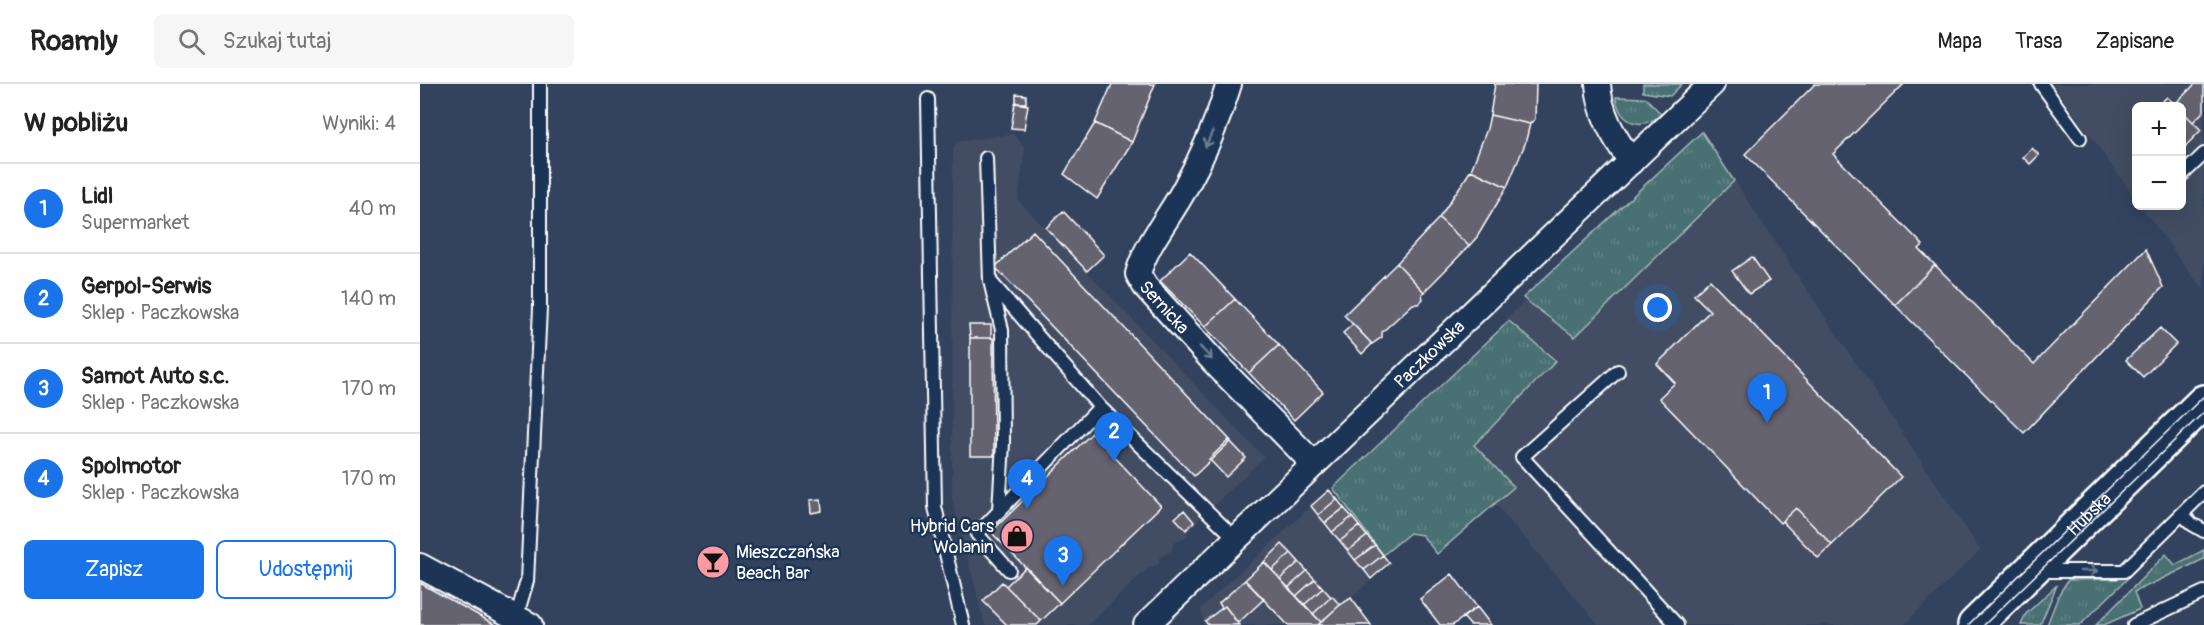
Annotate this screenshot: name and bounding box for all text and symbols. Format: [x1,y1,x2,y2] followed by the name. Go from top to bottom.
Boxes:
[154,14,574,68] search box
[30,24,118,59] text: Roamly
[175,25,208,58] icon: search
[223,27,331,55] text: Szukaj tutaj
[1937,28,1982,55] text: Mapa
[2015,28,2063,55] text: Trasa
[2096,28,2174,55] text: Zapisane
[2132,102,2186,210] map controls
[2132,102,2186,156] button: +
[24,107,128,139] text: W pobliżu
[322,111,396,136] text: Wyniki: 4
[1203,130,1215,148] one-way arrow
[2132,156,2186,210] button: −
[81,182,113,210] text: Lidl
[40,196,47,221] text: 1
[349,196,396,221] text: 40 m
[81,210,190,235] text: Supermarket
[81,272,211,300] text: Gerpol-Serwis
[1134,276,1194,339] street label: Sernicka
[38,286,49,311] text: 2
[341,286,396,311] text: 140 m
[1643,293,1672,322] your location
[81,300,239,325] text: Sklep · Paczkowska
[1389,315,1470,393] street label: Paczkowska
[1199,345,1213,360] one-way arrow
[81,362,230,390] text: Samot Auto s.c.
[1748,374,1786,423] pin: 1
[38,376,49,401] text: 3
[342,376,396,401] text: 170 m
[81,390,239,415] text: Sklep · Paczkowska
[1094,412,1134,462] pin: 2
[81,452,181,480] text: Spolmotor
[1008,460,1046,509] pin: 4
[38,466,49,491] text: 4
[342,466,396,491] text: 170 m
[81,480,239,505] text: Sklep · Paczkowska
[2062,487,2116,541] street label: Hubska
[910,515,994,559] place label: Hybrid Cars Wolanin
[999,518,1035,554] shop icon: Hybrid Cars Wolanin
[1044,536,1082,586] pin: 3
[24,540,204,599] button: Zapisz
[216,540,396,599] button: Udostępnij
[736,541,840,585] place label: Mieszczańska Beach Bar
[695,544,731,580] bar icon: Mieszczańska Beach Bar
[2078,565,2098,577] one-way arrow

